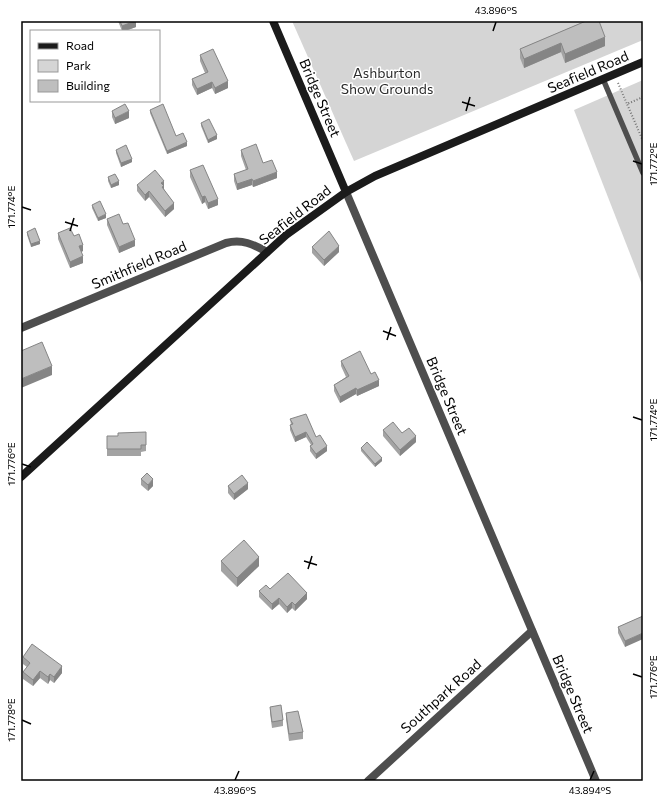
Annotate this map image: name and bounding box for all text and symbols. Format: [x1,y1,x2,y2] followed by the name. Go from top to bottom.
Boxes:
[475,4,517,16] text: 43.896°S
[30,30,160,102] legend
[66,38,94,52] text: Road
[545,47,631,96] street label: Seafield Road
[296,56,345,140] street label: Bridge Street
[66,58,92,72] text: Park
[341,64,433,97] park label: Ashburton Show Grounds
[66,78,110,92] text: Building
[647,142,659,185] text: 171.772°E
[255,181,334,248] street label: Seafield Road
[5,186,17,228] text: 171.774°E
[89,237,189,292] street label: Smithfield Road
[423,354,472,438] street label: Bridge Street
[647,399,659,441] text: 171.774°E
[5,442,17,486] text: 171.776°E
[549,652,598,736] street label: Bridge Street
[397,655,484,736] street label: Southpark Road
[647,655,659,699] text: 171.776°E
[5,698,17,742] text: 171.778°E
[214,784,256,796] text: 43.896°S
[569,784,611,796] text: 43.894°S

